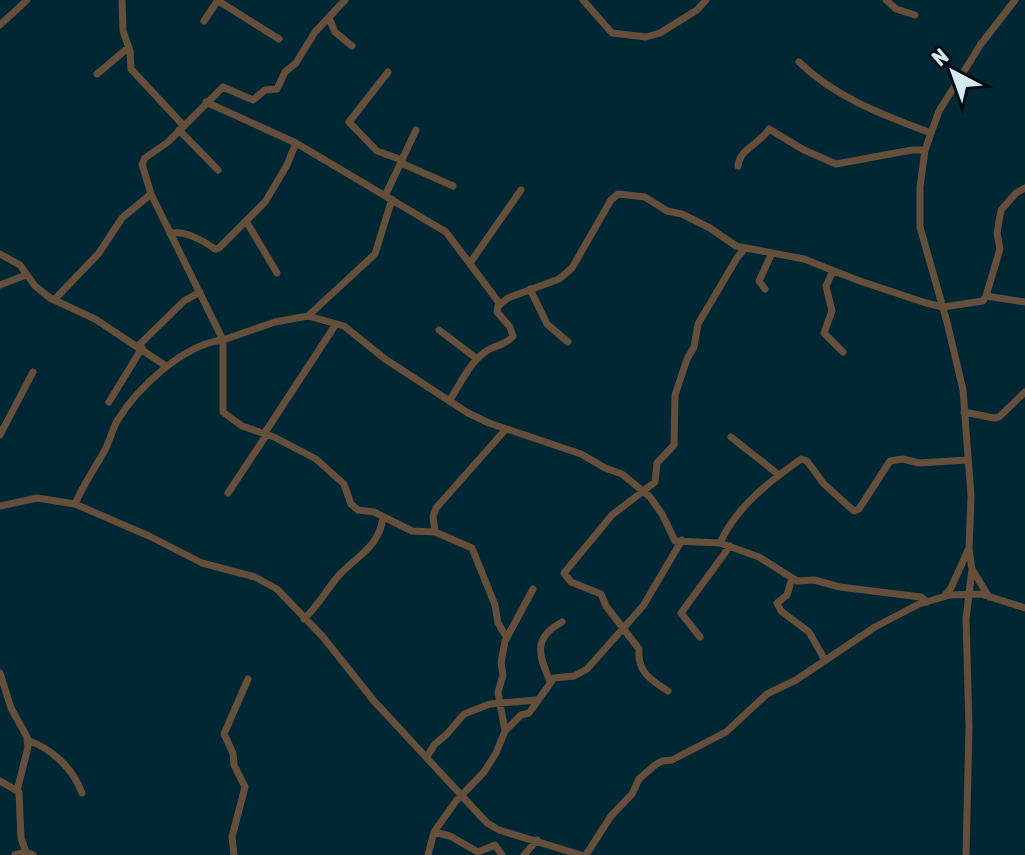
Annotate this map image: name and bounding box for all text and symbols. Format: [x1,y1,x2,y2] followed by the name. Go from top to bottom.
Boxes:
[913,32,993,112] north arrow
[926,43,953,71] text: N

